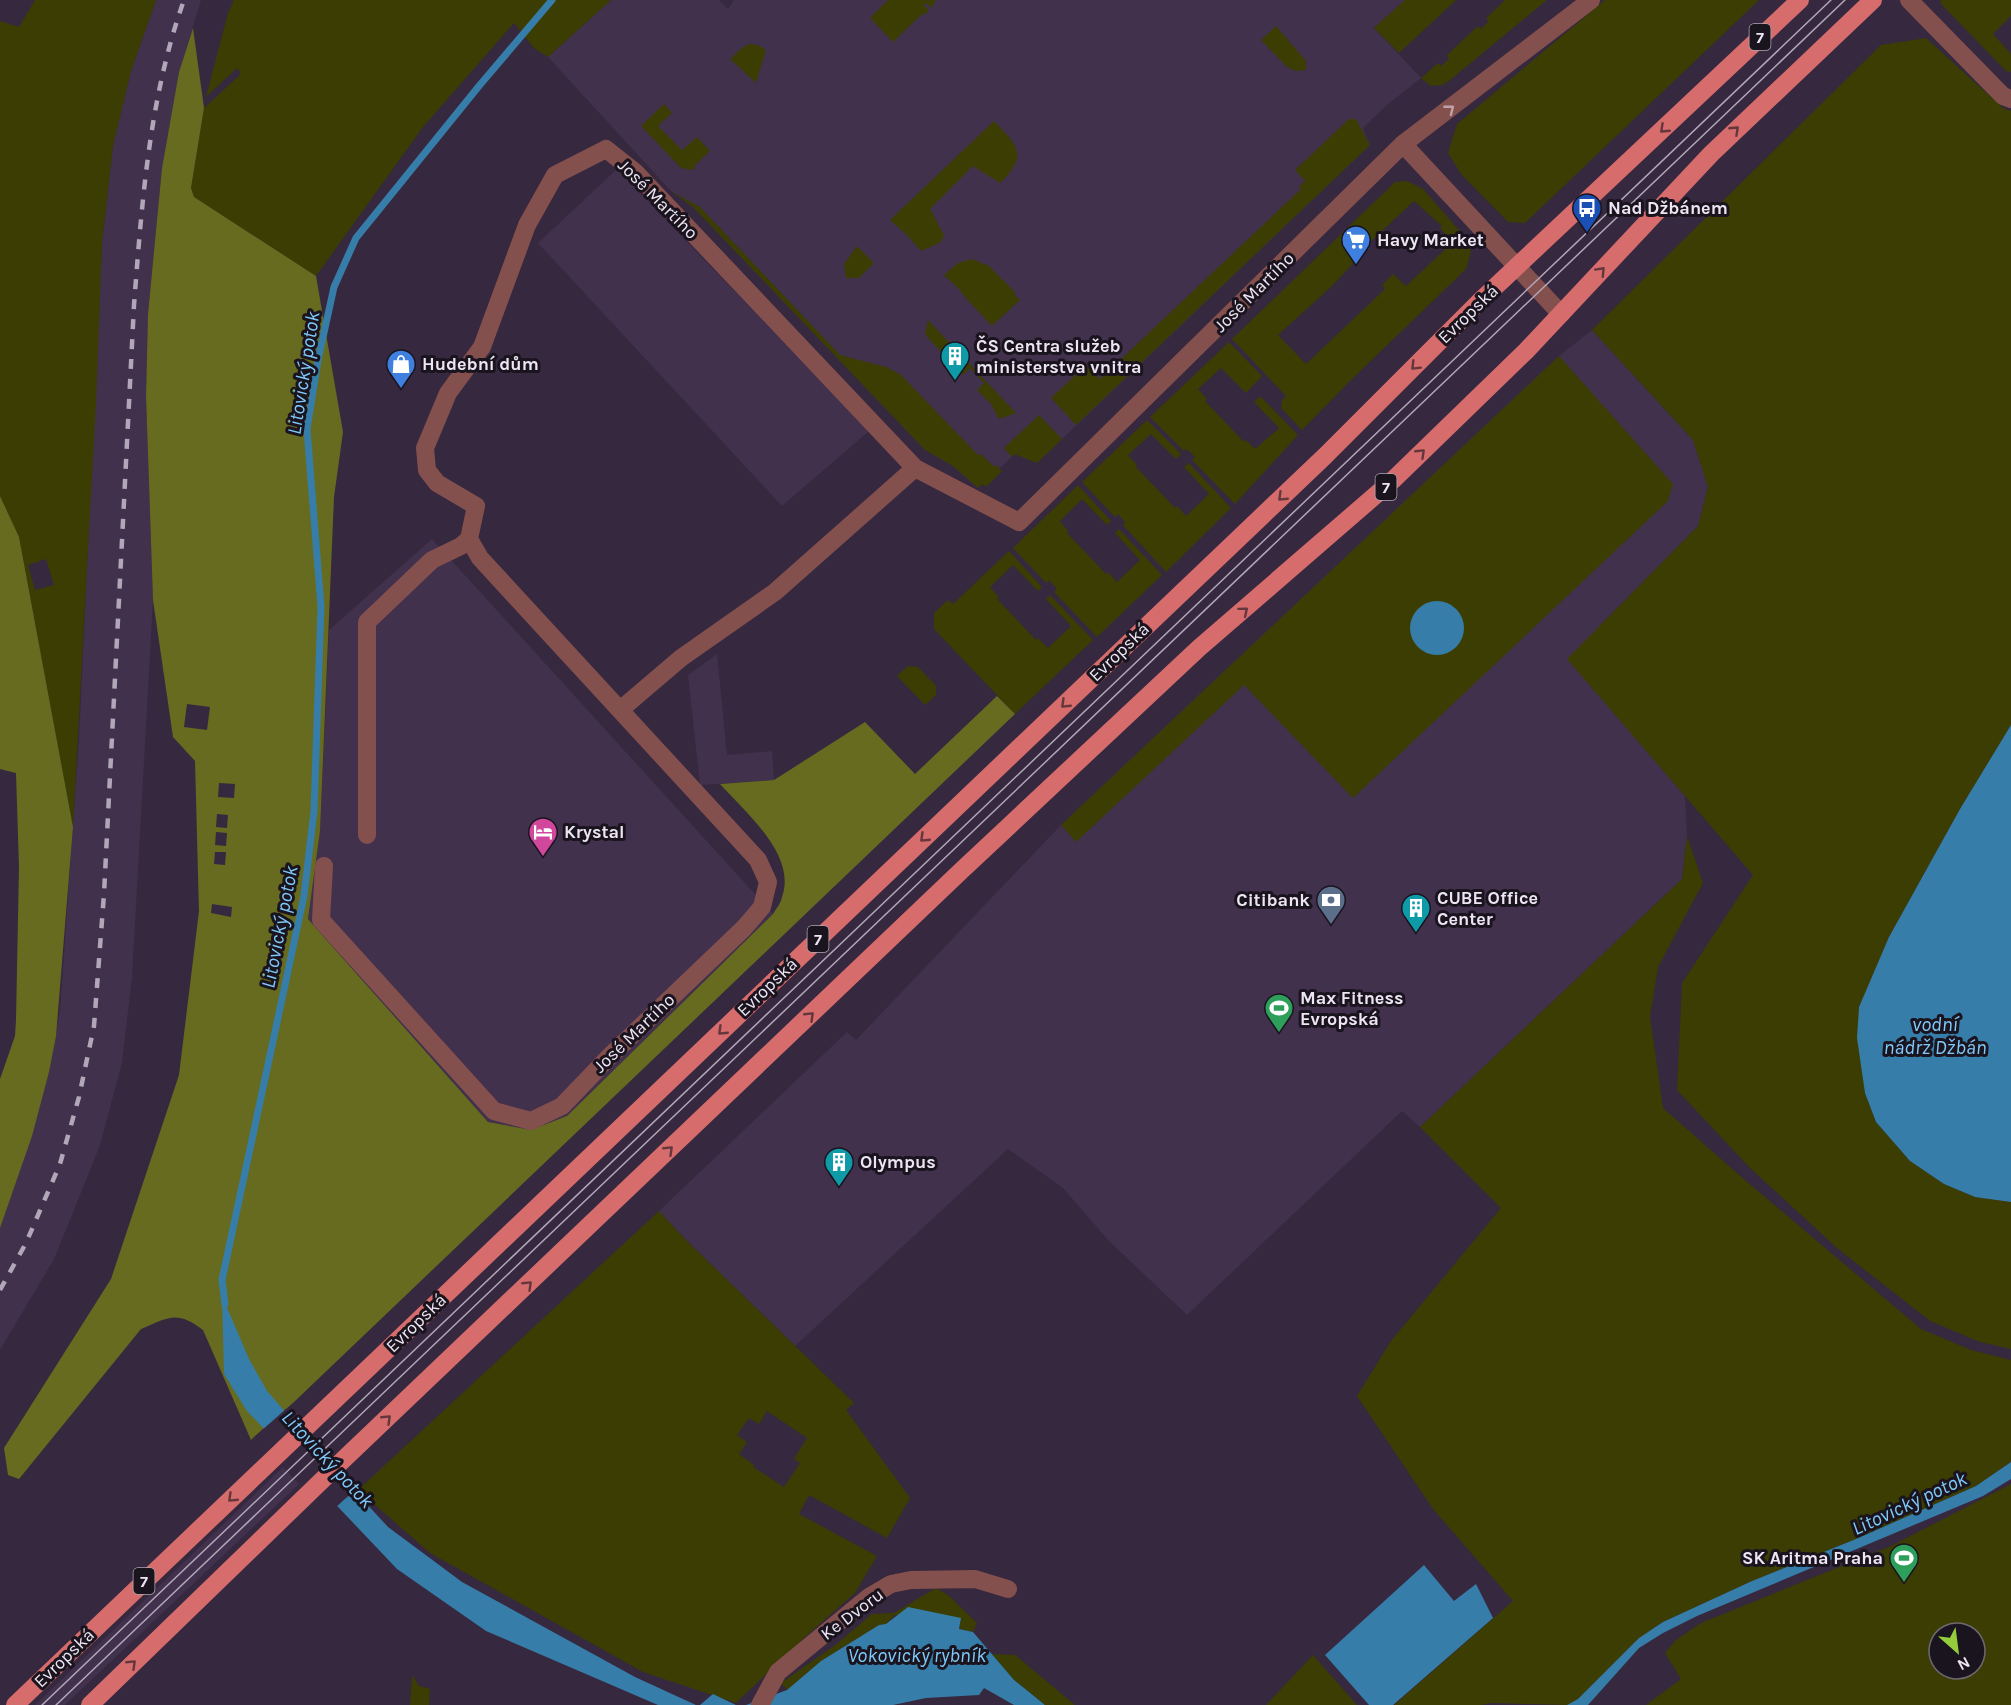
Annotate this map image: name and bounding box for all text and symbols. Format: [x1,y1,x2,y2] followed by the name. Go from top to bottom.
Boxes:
[1750,24,1770,50] road number: 7
[1443,105,1454,116] one-way arrow
[1660,121,1671,132] one-way arrow
[1728,127,1739,138] one-way arrow
[613,154,703,244] street label: José Martího
[1571,192,1603,234] bus stop icon: Nad Džbánem
[1608,197,1728,219] place label: Nad Džbánem
[1340,224,1372,266] supermarket icon: Havy Market
[1377,229,1484,251] place label: Havy Market
[1209,247,1299,337] street label: José Martího
[1594,268,1605,278] one-way arrow
[1433,280,1503,348] street label: Evropská
[282,309,325,436] water label: Litovický potok
[976,335,1141,378] place label: ČS Centra služeb ministerstva vnitra
[939,340,971,382] building icon: ČS Centra služeb ministerstva vnitra
[385,348,417,390] shop icon: Hudební dům
[422,353,539,375] place label: Hudební dům
[1411,359,1422,370] one-way arrow
[1414,450,1425,461] one-way arrow
[1376,474,1396,500] road number: 7
[1279,489,1290,500] one-way arrow
[1237,607,1248,618] one-way arrow
[1084,618,1154,686] street label: Evropská
[1062,696,1073,707] one-way arrow
[527,816,559,858] hotel icon: Krystal
[564,821,625,843] place label: Krystal
[921,831,931,842] one-way arrow
[256,863,303,990] water label: Litovický potok
[1315,884,1347,926] bank icon: Citibank
[1437,887,1538,930] place label: CUBE Office Center
[1236,889,1310,911] place label: Citibank
[1400,892,1432,934] building icon: CUBE Office Center
[808,926,828,952] road number: 7
[732,953,802,1021] street label: Evropská
[1300,987,1403,1030] place label: Max Fitness Evropská
[589,989,679,1077] street label: José Martího
[1263,992,1295,1034] sports icon: Max Fitness Evropská
[803,1012,814,1023] one-way arrow
[1883,1013,1987,1059] water label: vodní nádrž Džbán
[719,1023,730,1034] one-way arrow
[663,1146,673,1157] one-way arrow
[823,1146,855,1188] building icon: Olympus
[860,1151,936,1173] place label: Olympus
[521,1281,532,1292] one-way arrow
[381,1289,451,1357] street label: Evropská
[277,1406,379,1513] water label: Litovický potok
[380,1415,390,1426] one-way arrow
[1848,1466,1971,1540] water label: Litovický potok
[228,1491,239,1502] one-way arrow
[1888,1542,1920,1584] sports icon: SK Aritma Praha
[1742,1547,1883,1569] place label: SK Aritma Praha
[134,1568,154,1594] road number: 7
[816,1583,888,1645] street label: Ke Dvoru
[1927,1621,1987,1681] north arrow
[29,1624,99,1692] street label: Evropská
[848,1644,987,1667] water label: Vokovický rybník
[1954,1653,1973,1675] text: N
[124,1661,135,1672] one-way arrow

